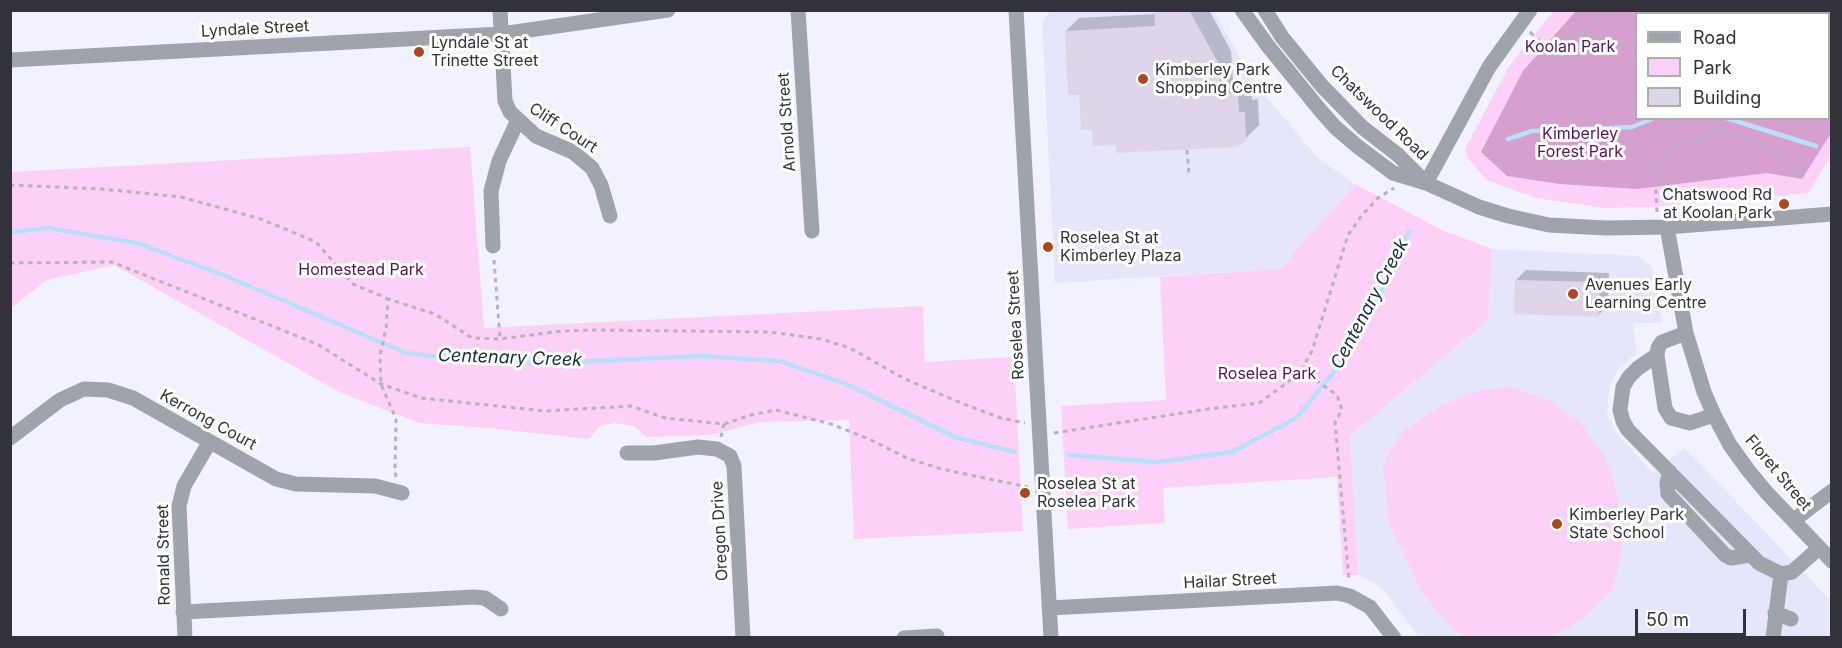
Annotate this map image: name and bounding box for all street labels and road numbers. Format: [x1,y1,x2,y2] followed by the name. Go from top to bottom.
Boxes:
[201,17,309,41] street label: Lyndale Street
[1326,61,1432,165] street label: Chatswood Road
[774,72,800,172] street label: Arnold Street
[525,99,601,157] street label: Cliff Court
[1004,270,1028,380] street label: Roselea Street
[157,386,259,454] street label: Kerrong Court
[1741,431,1815,515] street label: Floret Street
[708,480,732,582] street label: Oregon Drive
[154,504,174,606] street label: Ronald Street
[1183,569,1277,593] street label: Hailar Street

